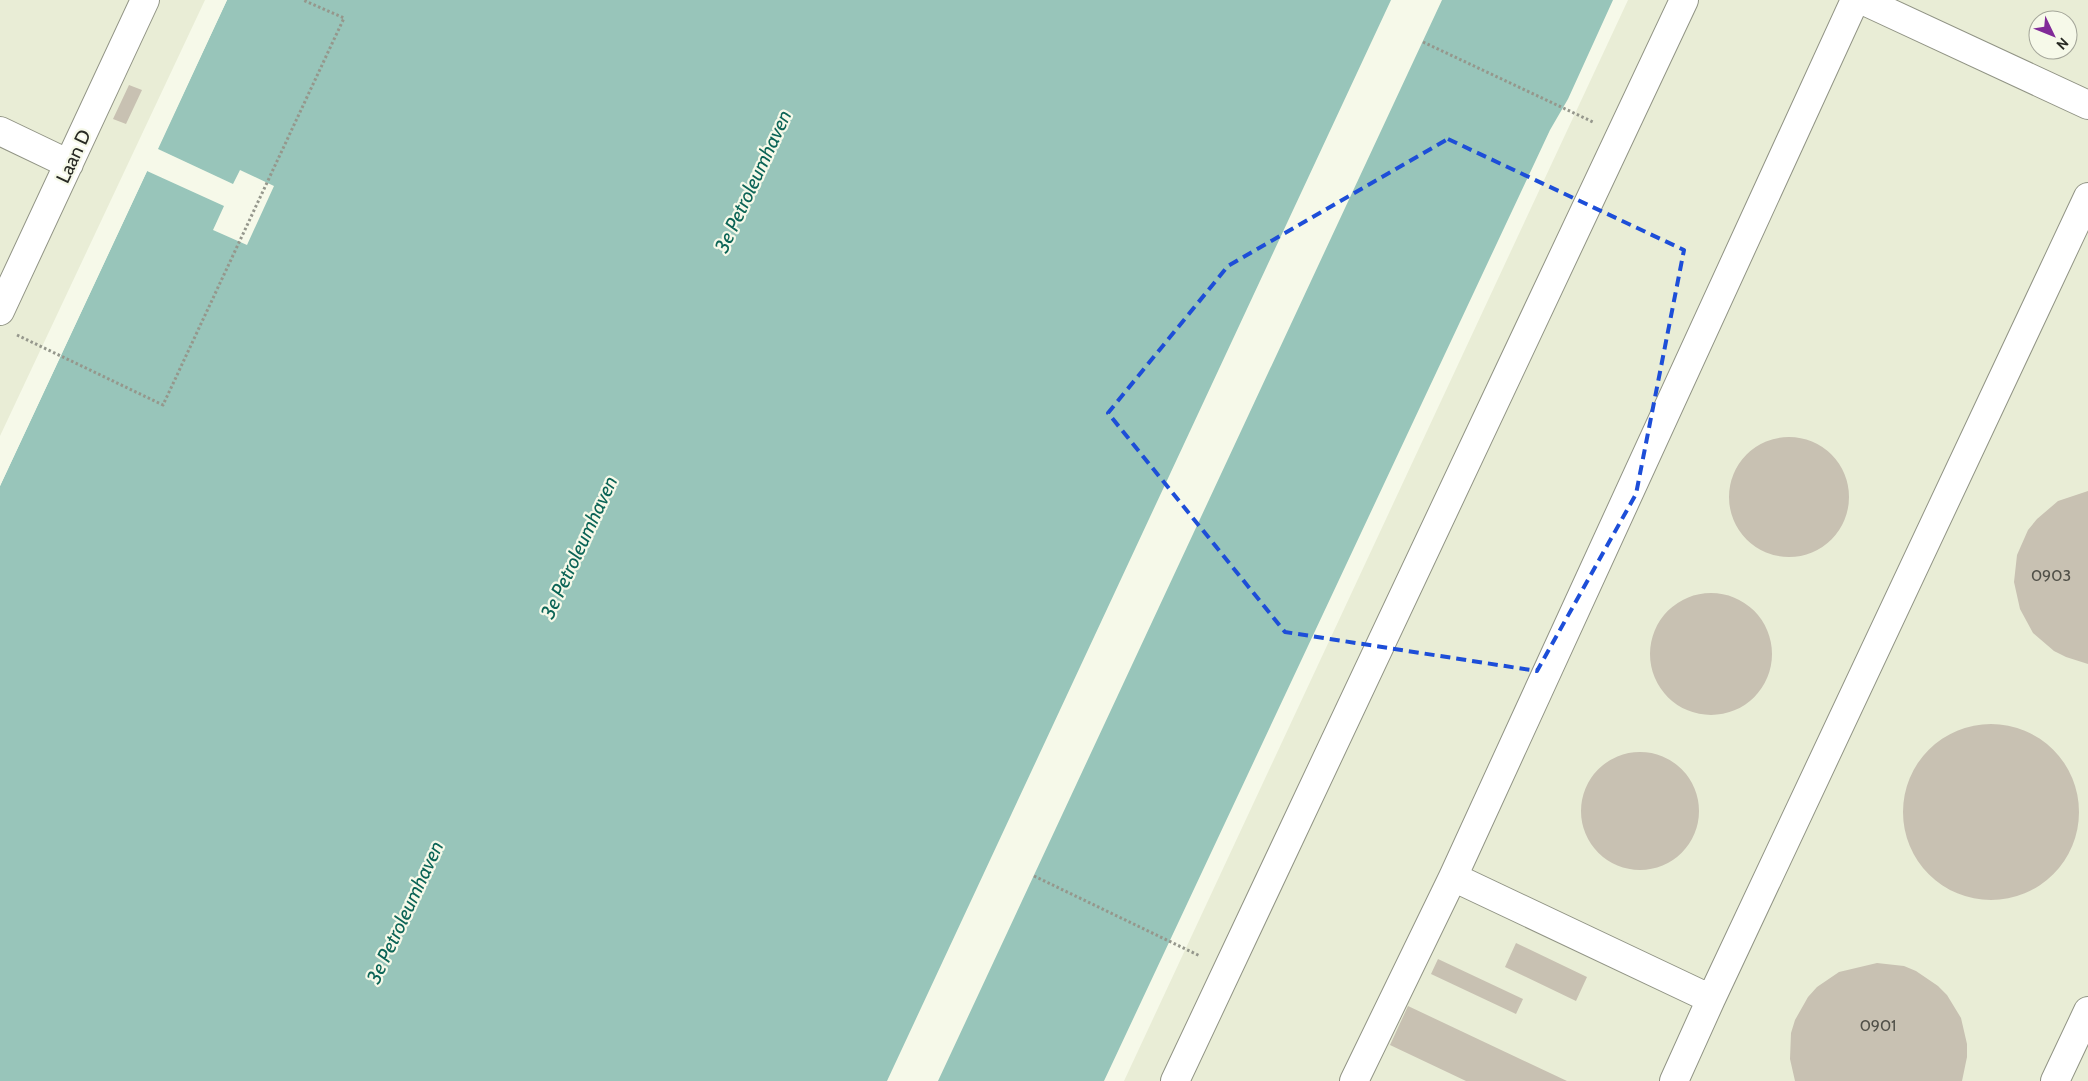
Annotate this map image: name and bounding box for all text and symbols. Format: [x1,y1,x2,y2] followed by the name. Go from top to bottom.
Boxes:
[2028,10,2078,60] north arrow
[2053,34,2072,54] text: N
[709,106,796,257] water label: 3e Petroleumhaven
[51,126,96,187] street label: Laan D
[535,472,622,623] water label: 3e Petroleumhaven
[2031,566,2071,585] house number: 0903
[361,837,448,988] water label: 3e Petroleumhaven
[1860,1016,1896,1035] house number: 0901

